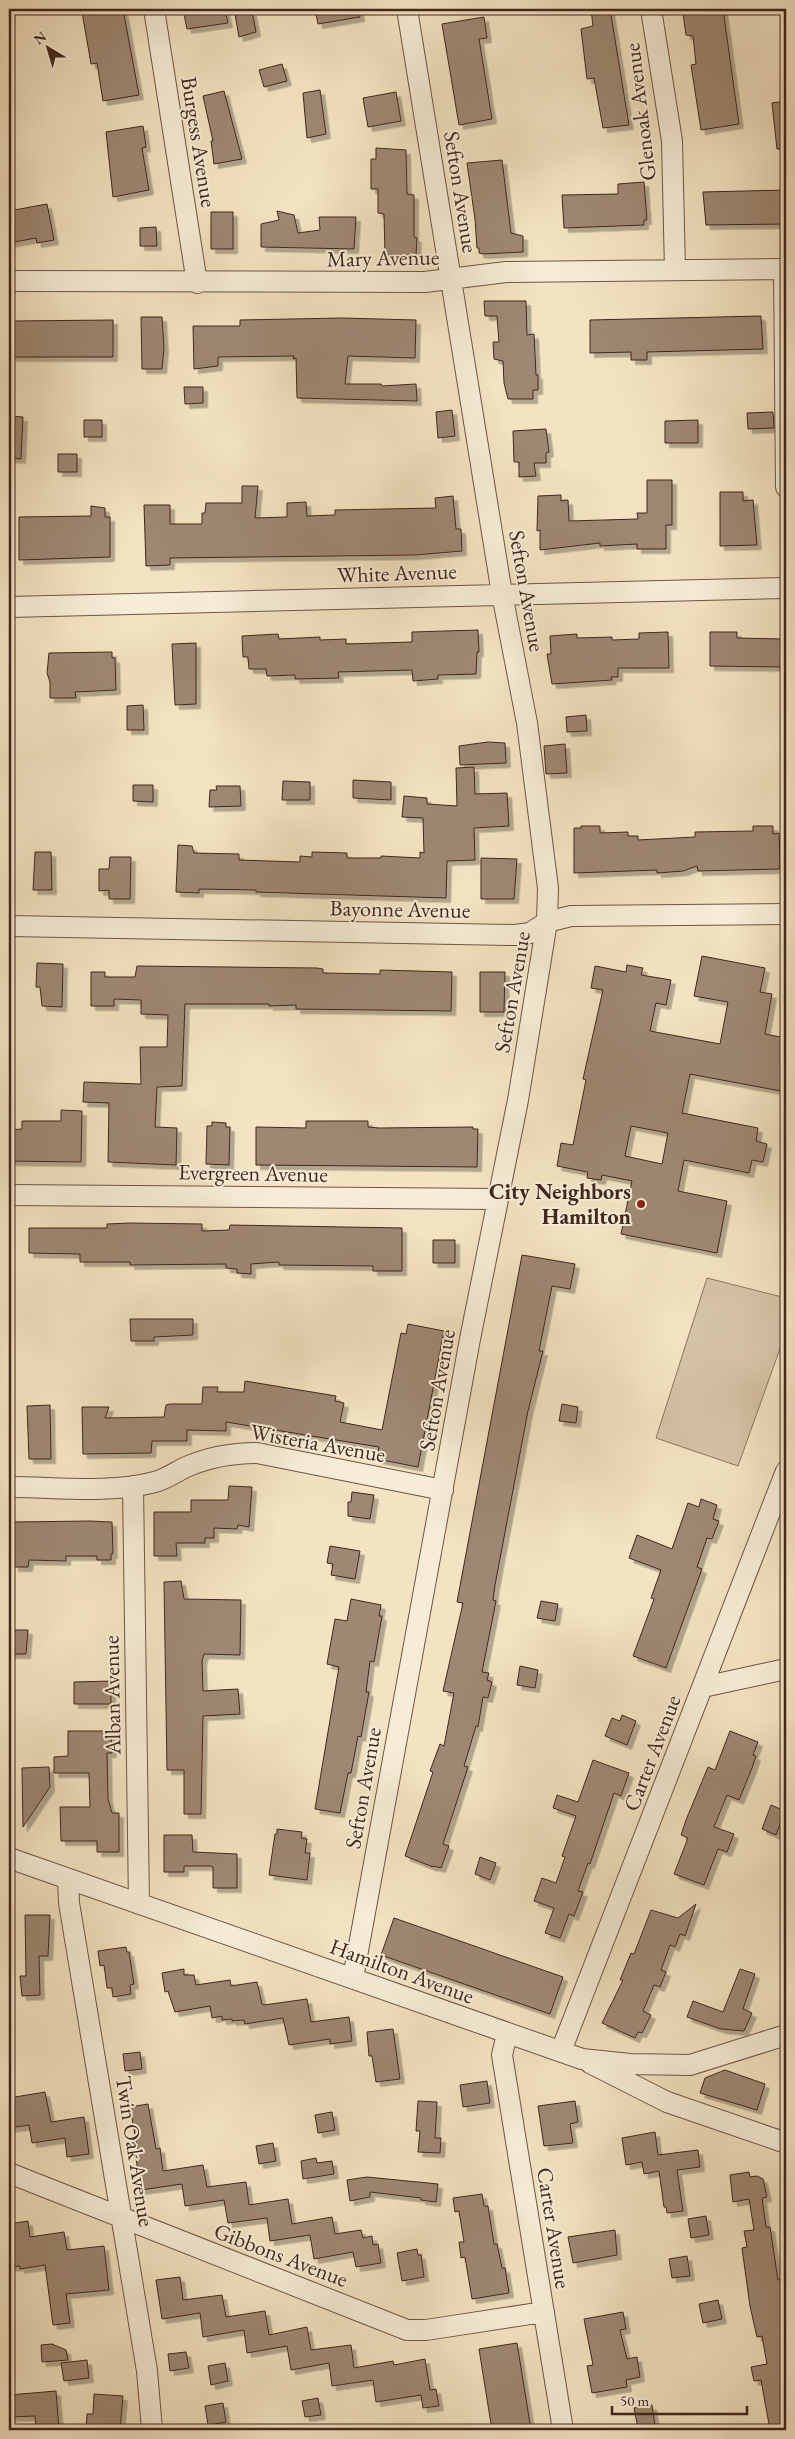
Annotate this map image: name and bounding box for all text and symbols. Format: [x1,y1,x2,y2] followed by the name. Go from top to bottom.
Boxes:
[22,22,72,72] north arrow
[30,27,51,48] text: N
[617,41,663,183] street label: Glenoak Avenue
[174,75,224,210] street label: Burgess Avenue
[437,129,485,255] street label: Sefton Avenue
[326,243,440,273] street label: Mary Avenue
[502,528,552,654] street label: Sefton Avenue
[337,556,458,590] street label: White Avenue
[329,893,471,925] street label: Bayonne Avenue
[487,929,537,1055] street label: Sefton Avenue
[178,1157,329,1189] street label: Evergreen Avenue
[489,1177,632,1231] place label: City Neighbors Hamilton
[635,1198,647,1210] marker: City Neighbors Hamilton
[412,1327,462,1453] street label: Sefton Avenue
[248,1417,388,1469] street label: Wisteria Avenue
[96,1635,128,1756] street label: Alban Avenue
[617,1690,688,1815] street label: Carter Avenue
[338,1725,388,1851] street label: Sefton Avenue
[326,1931,478,2011] street label: Hamilton Avenue
[109,2073,161,2229] street label: Twin Oak Avenue
[530,2165,578,2291] street label: Carter Avenue
[210,2216,353,2294] street label: Gibbons Avenue
[612,2384,748,2416] scale bar
[620,2391,649,2410] text: 50 m

